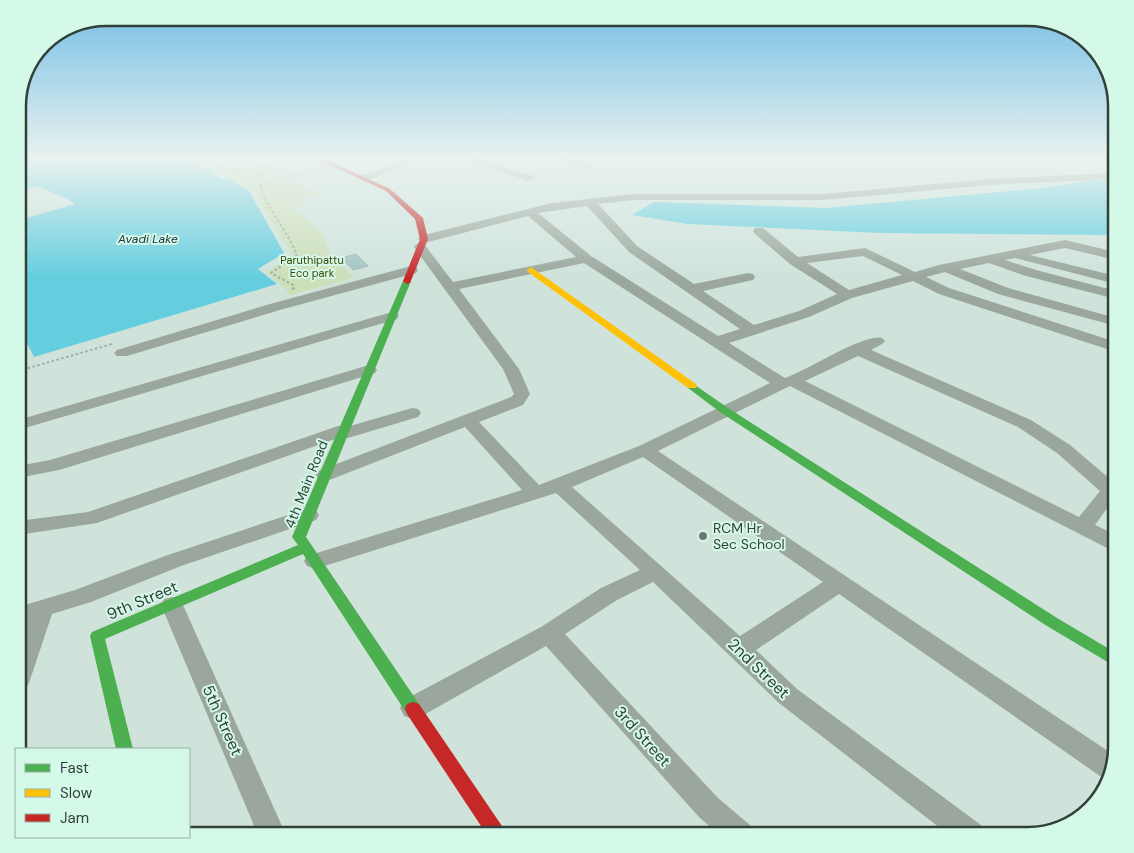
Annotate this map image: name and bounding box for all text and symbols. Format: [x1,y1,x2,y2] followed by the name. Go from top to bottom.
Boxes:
[117,231,178,247] water label: Avadi Lake
[280,253,344,280] park label: Paruthipattu Eco park
[280,438,332,530] street label: 4th Main Road
[713,519,785,553] place label: RCM Hr Sec School
[697,530,709,542] marker: RCM Hr Sec School
[104,576,181,625] street label: 9th Street
[723,634,794,703] street label: 2nd Street
[198,682,247,759] street label: 5th Street
[610,702,675,771] street label: 3rd Street
[15,748,190,838] legend
[60,758,89,778] text: Fast
[60,783,93,803] text: Slow
[60,808,89,828] text: Jam

